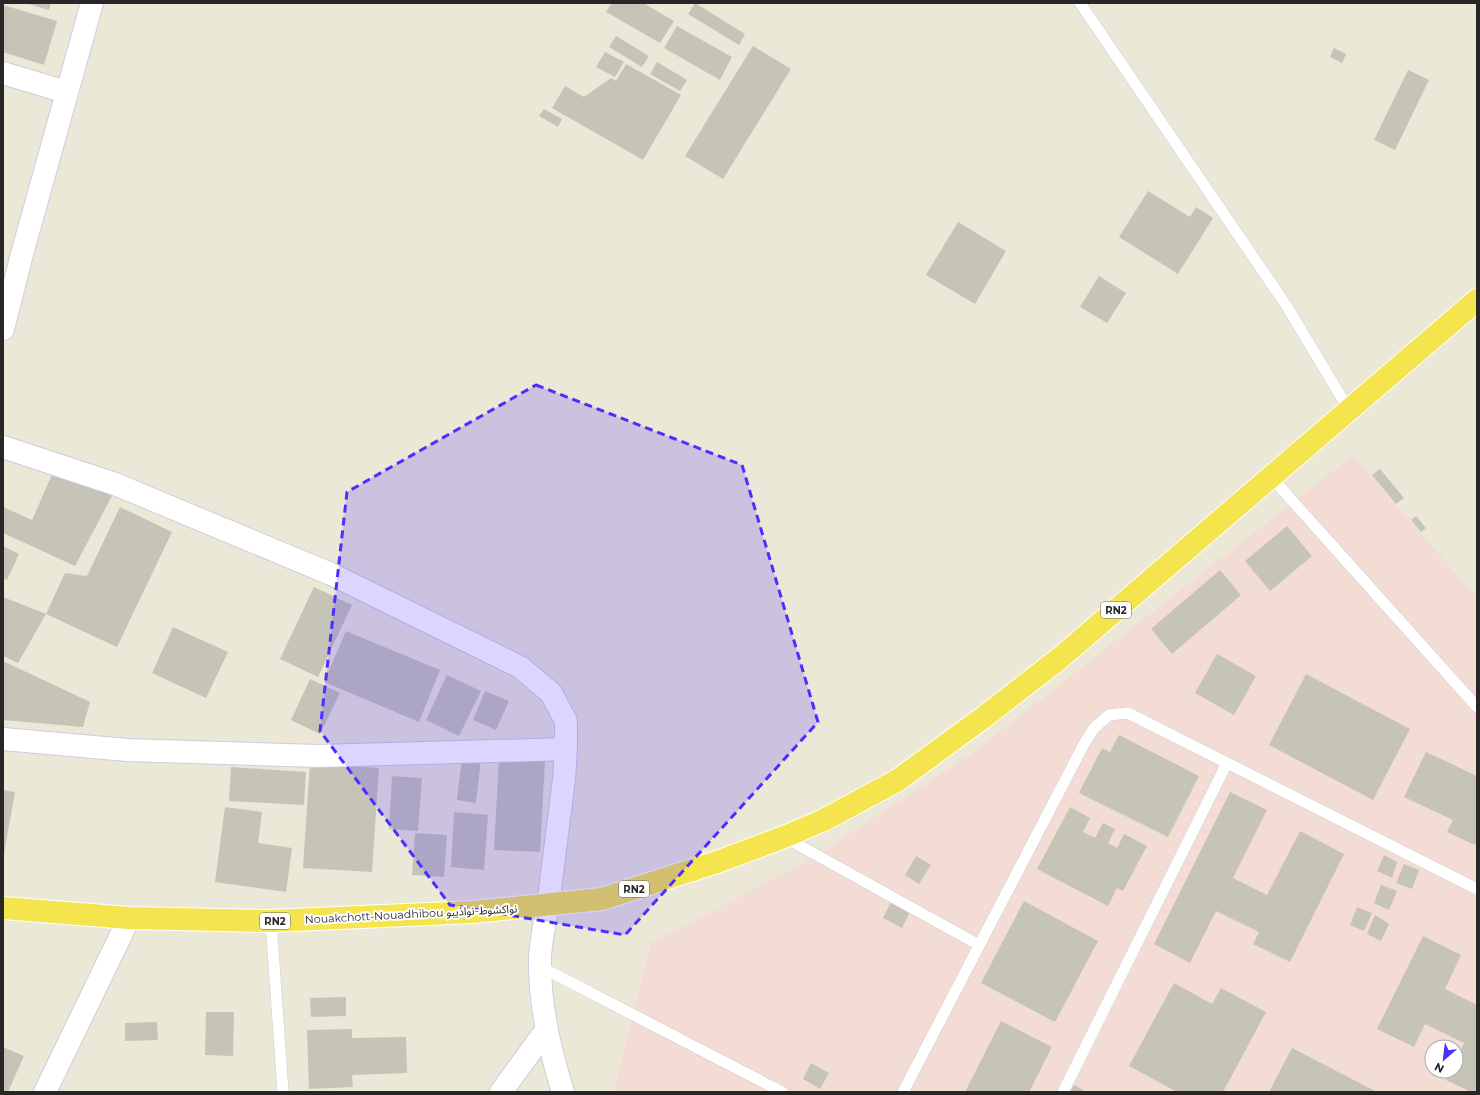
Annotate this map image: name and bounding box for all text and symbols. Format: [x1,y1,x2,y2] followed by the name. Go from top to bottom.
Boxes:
[1101,602,1131,618] road number: RN2
[619,881,649,897] road number: RN2
[304,901,518,927] street label: Nouakchott-Nouadhibou نواكشوط-نواذيبو
[260,913,290,929] road number: RN2
[1424,1039,1464,1079] north arrow
[1432,1060,1447,1076] text: N

